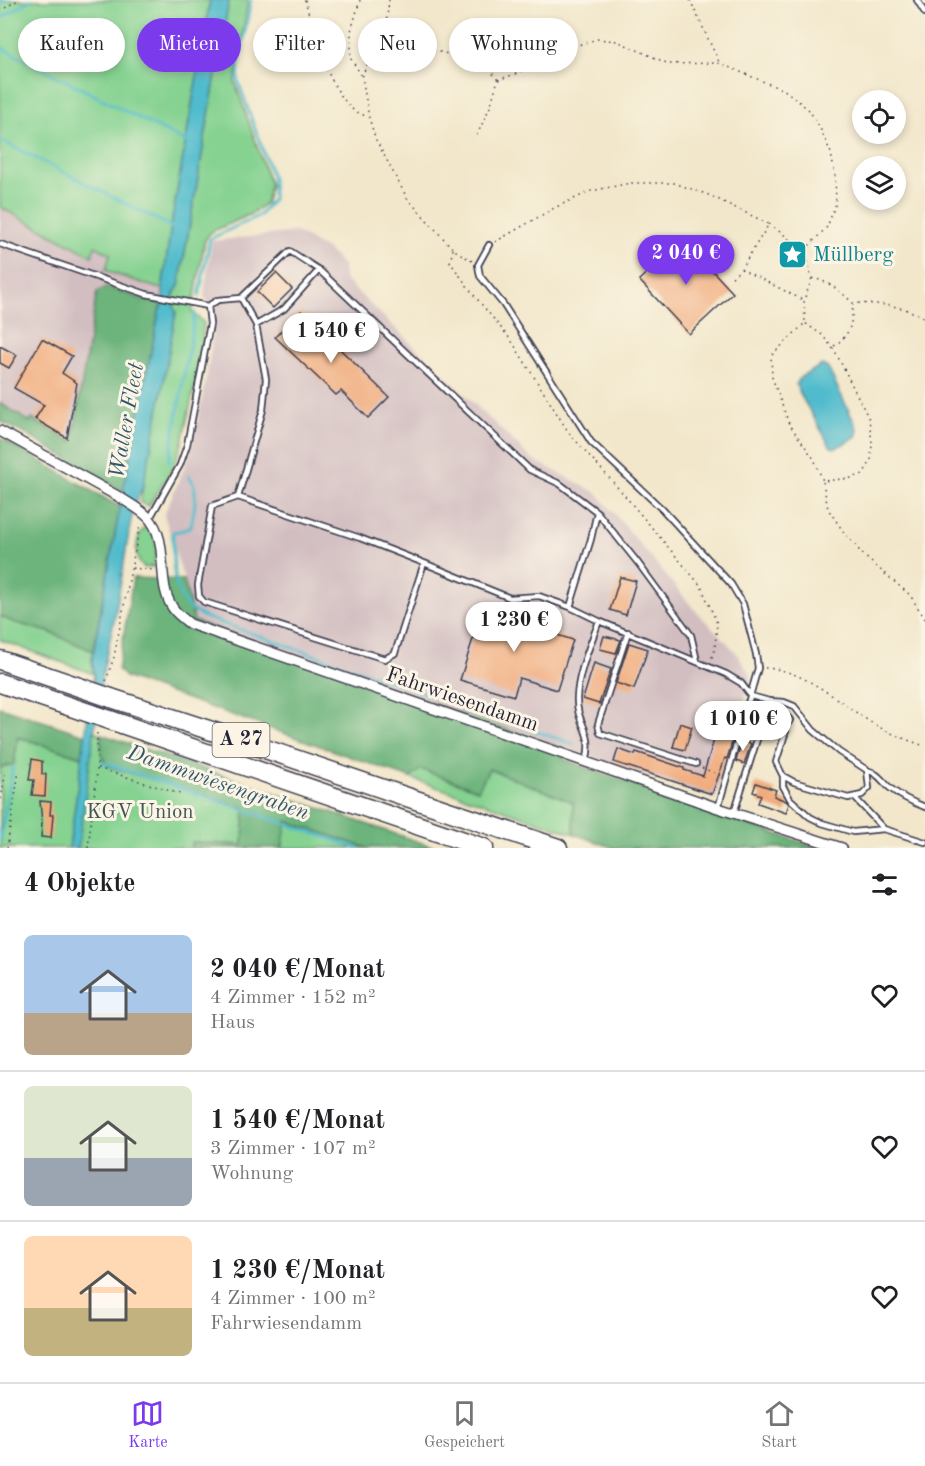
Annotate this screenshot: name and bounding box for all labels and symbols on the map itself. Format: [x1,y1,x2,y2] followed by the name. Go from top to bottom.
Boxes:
[631,235,741,286] pin: 2 040 €
[776,239,808,271] place icon: Müllberg
[813,245,894,266] place label: Müllberg
[276,313,386,364] pin: 1 540 €
[106,360,148,481] water label: Waller Fleet
[459,602,569,653] pin: 1 230 €
[383,664,541,736] street label: Fahrwiesendamm
[688,701,798,752] pin: 1 010 €
[212,723,270,757] road number: A 27
[123,741,312,825] water label: Dammwiesengraben
[86,802,194,823] park label: KGV Union

